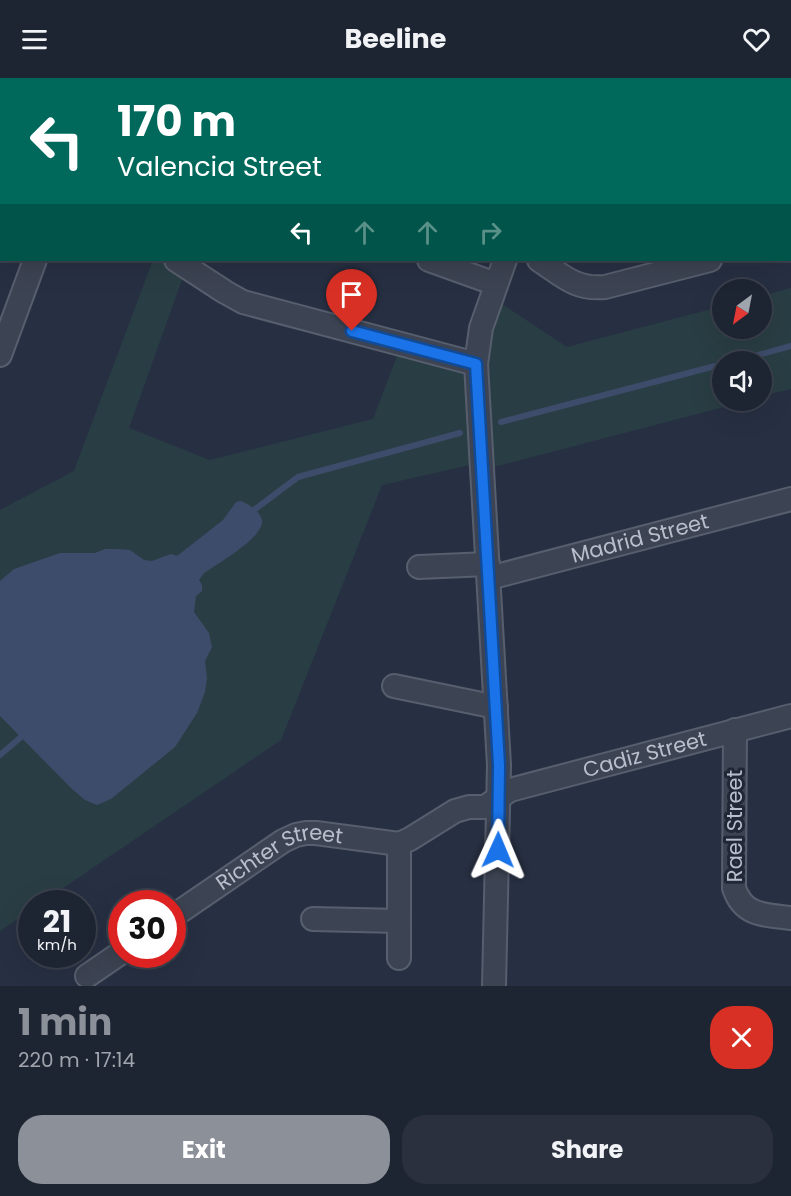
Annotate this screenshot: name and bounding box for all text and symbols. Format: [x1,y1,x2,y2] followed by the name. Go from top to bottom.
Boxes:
[345,20,446,57] text: Beeline
[18,23,51,56] icon: menu
[740,23,773,56] icon: heart
[117,92,236,151] text: 170 m
[18,102,96,180] icon: left
[117,148,322,185] text: Valencia Street
[285,216,318,249] icon: left
[348,216,381,249] icon: ahead
[411,216,444,249] icon: ahead
[474,216,507,249] icon: right
[326,269,377,331] pin
[335,278,368,311] icon: arrive
[712,279,772,339] north arrow
[712,279,772,411] map controls
[712,351,772,411] button: sound
[568,506,712,570] street label: Madrid Street
[580,724,710,784] street label: Cadiz Street
[720,770,749,882] street label: Rael Street
[210,818,345,897] street label: Richter Street
[466,818,530,882] position arrow
[108,890,186,968] speed limit sign: 30
[43,900,71,943] text: 21
[37,934,77,955] text: km/h
[18,997,112,1048] text: 1 min
[710,1006,773,1069] button: close
[18,1046,135,1074] text: 220 m · 17:14
[18,1115,390,1184] button: Exit
[402,1115,773,1184] button: Share

